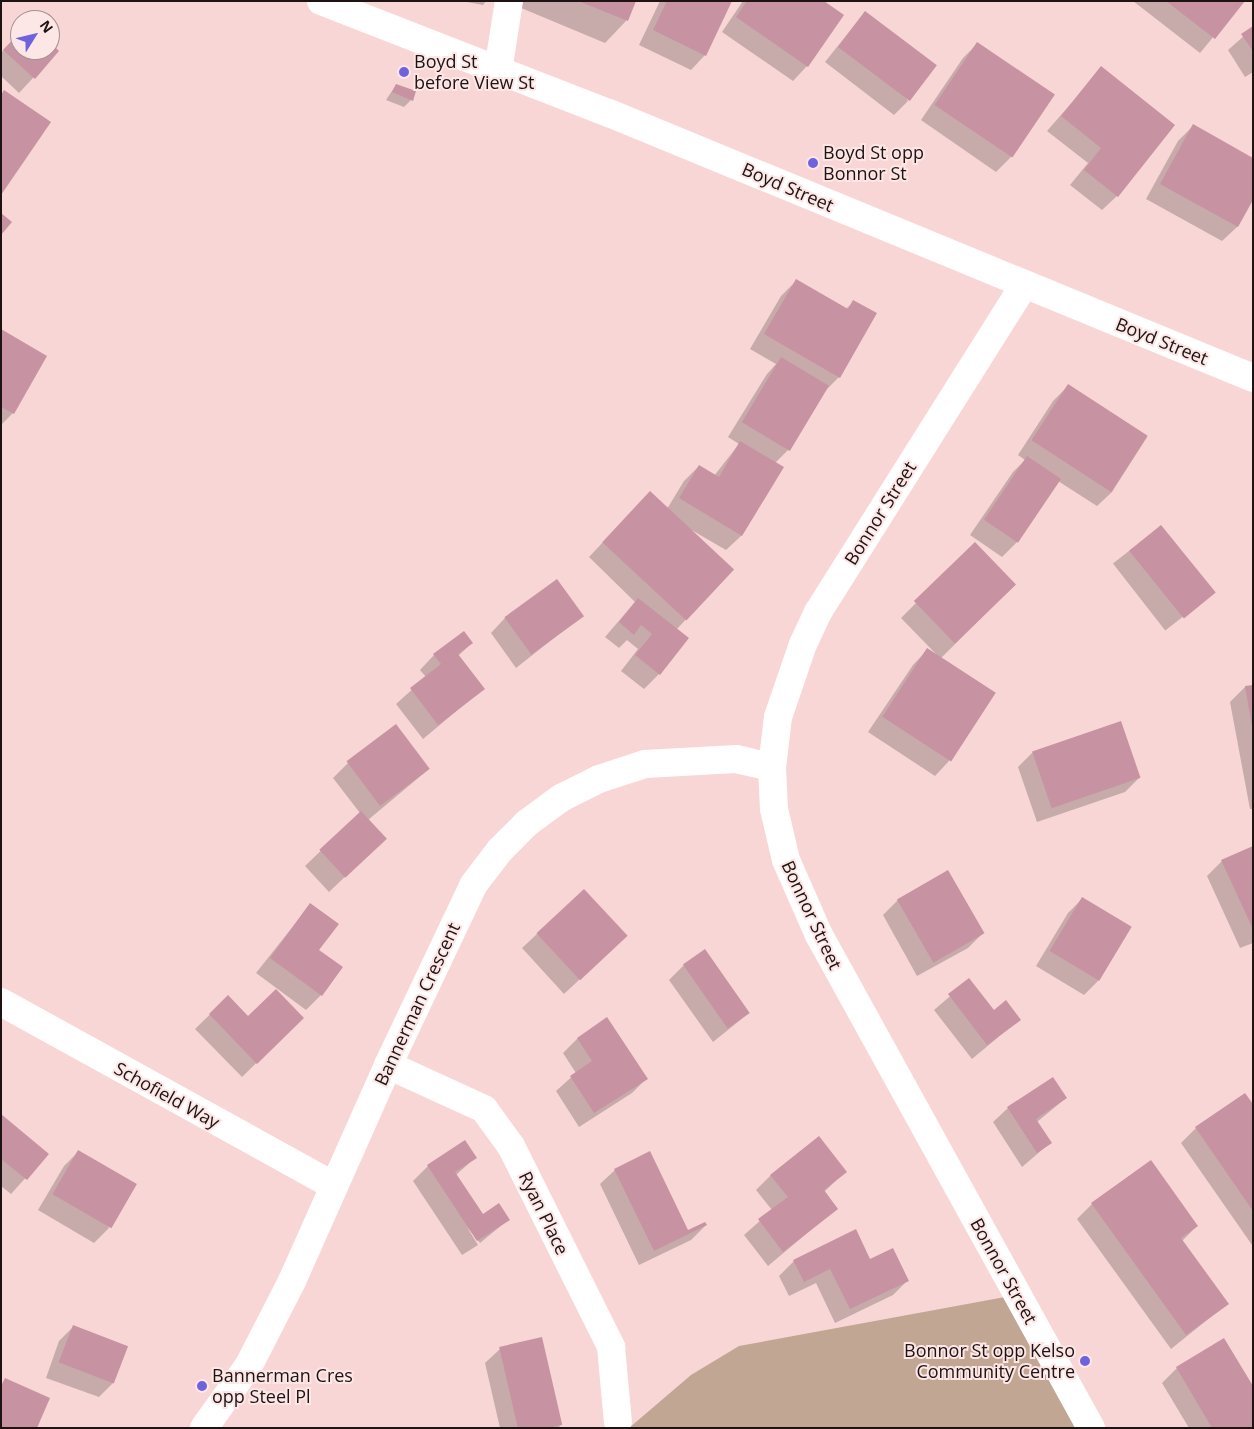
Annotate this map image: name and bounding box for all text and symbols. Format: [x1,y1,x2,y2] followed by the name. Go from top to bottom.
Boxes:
[10,10,60,60] north arrow
[36,16,58,37] text: N
[414,51,534,94] place label: Boyd St before View St
[398,66,410,78] marker: Boyd St before View St
[823,142,924,184] place label: Boyd St opp Bonnor St
[807,157,819,169] marker: Boyd St opp Bonnor St
[739,158,837,216] street label: Boyd Street
[1113,313,1211,369] street label: Boyd Street
[840,457,920,569] street label: Bonnor Street
[777,857,847,973] street label: Bonnor Street
[370,919,464,1089] street label: Bannerman Crescent
[111,1057,223,1133] street label: Schofield Way
[515,1168,573,1258] street label: Ryan Place
[966,1214,1042,1328] street label: Bonnor Street
[904,1340,1075,1382] place label: Bonnor St opp Kelso Community Centre
[1079,1355,1091,1367] marker: Bonnor St opp Kelso Community Centre
[212,1365,353,1408] place label: Bannerman Cres opp Steel Pl
[196,1380,208,1392] marker: Bannerman Cres opp Steel Pl

